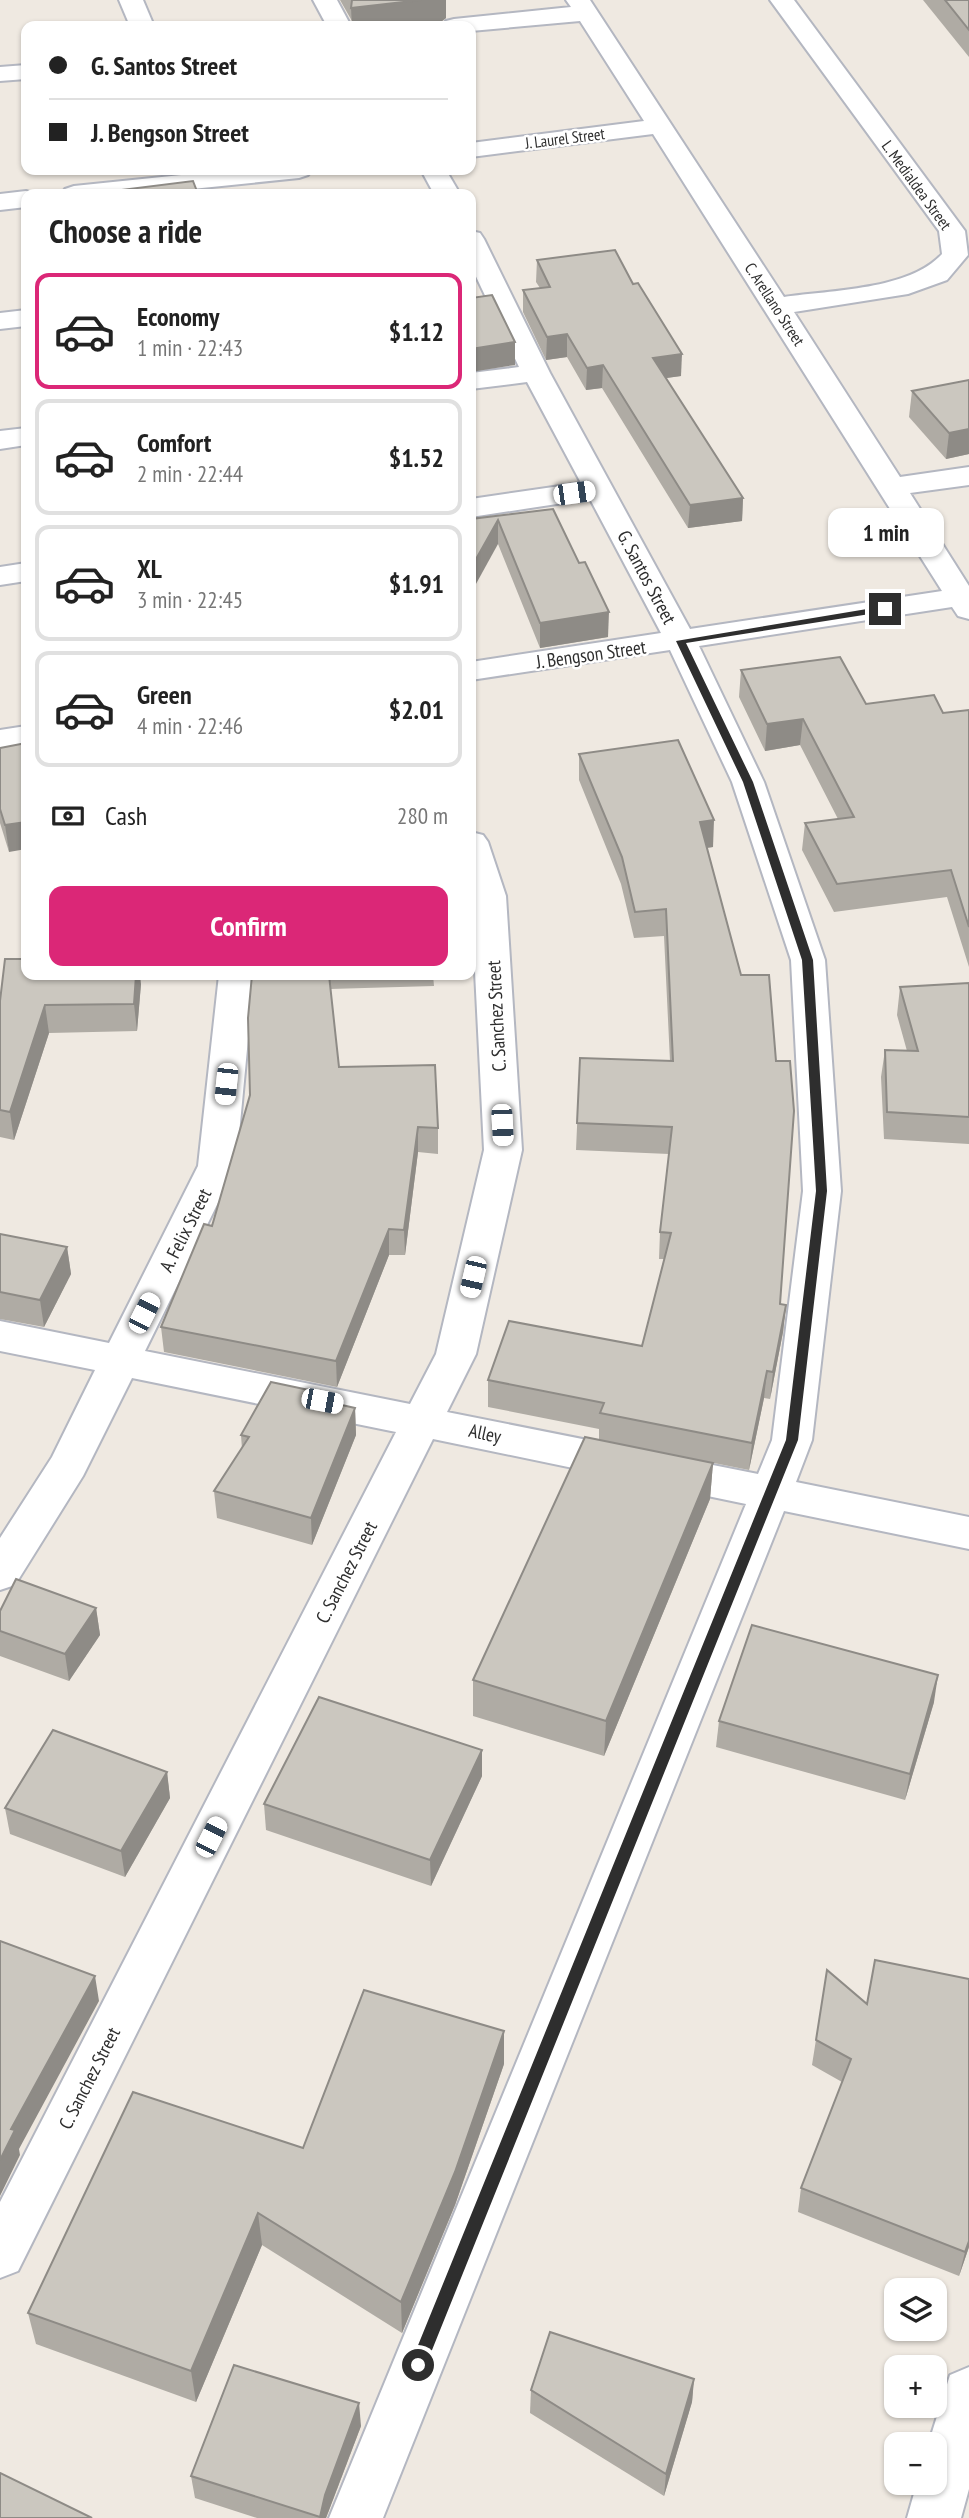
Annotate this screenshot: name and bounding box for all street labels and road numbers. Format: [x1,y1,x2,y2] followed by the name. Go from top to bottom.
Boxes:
[523,123,607,153] street label: J. Laurel Street
[878,136,956,234] street label: L. Medialdea Street
[741,259,810,350] street label: C. Arellano Street
[612,526,682,629] street label: G. Santos Street
[534,634,648,674] street label: J. Bengson Street
[481,959,511,1072] street label: C. Sanchez Street
[154,1184,217,1276] street label: A. Felix Street
[467,1418,504,1448] street label: Alley
[310,1516,382,1627] street label: C. Sanchez Street
[53,2022,125,2133] street label: C. Sanchez Street

